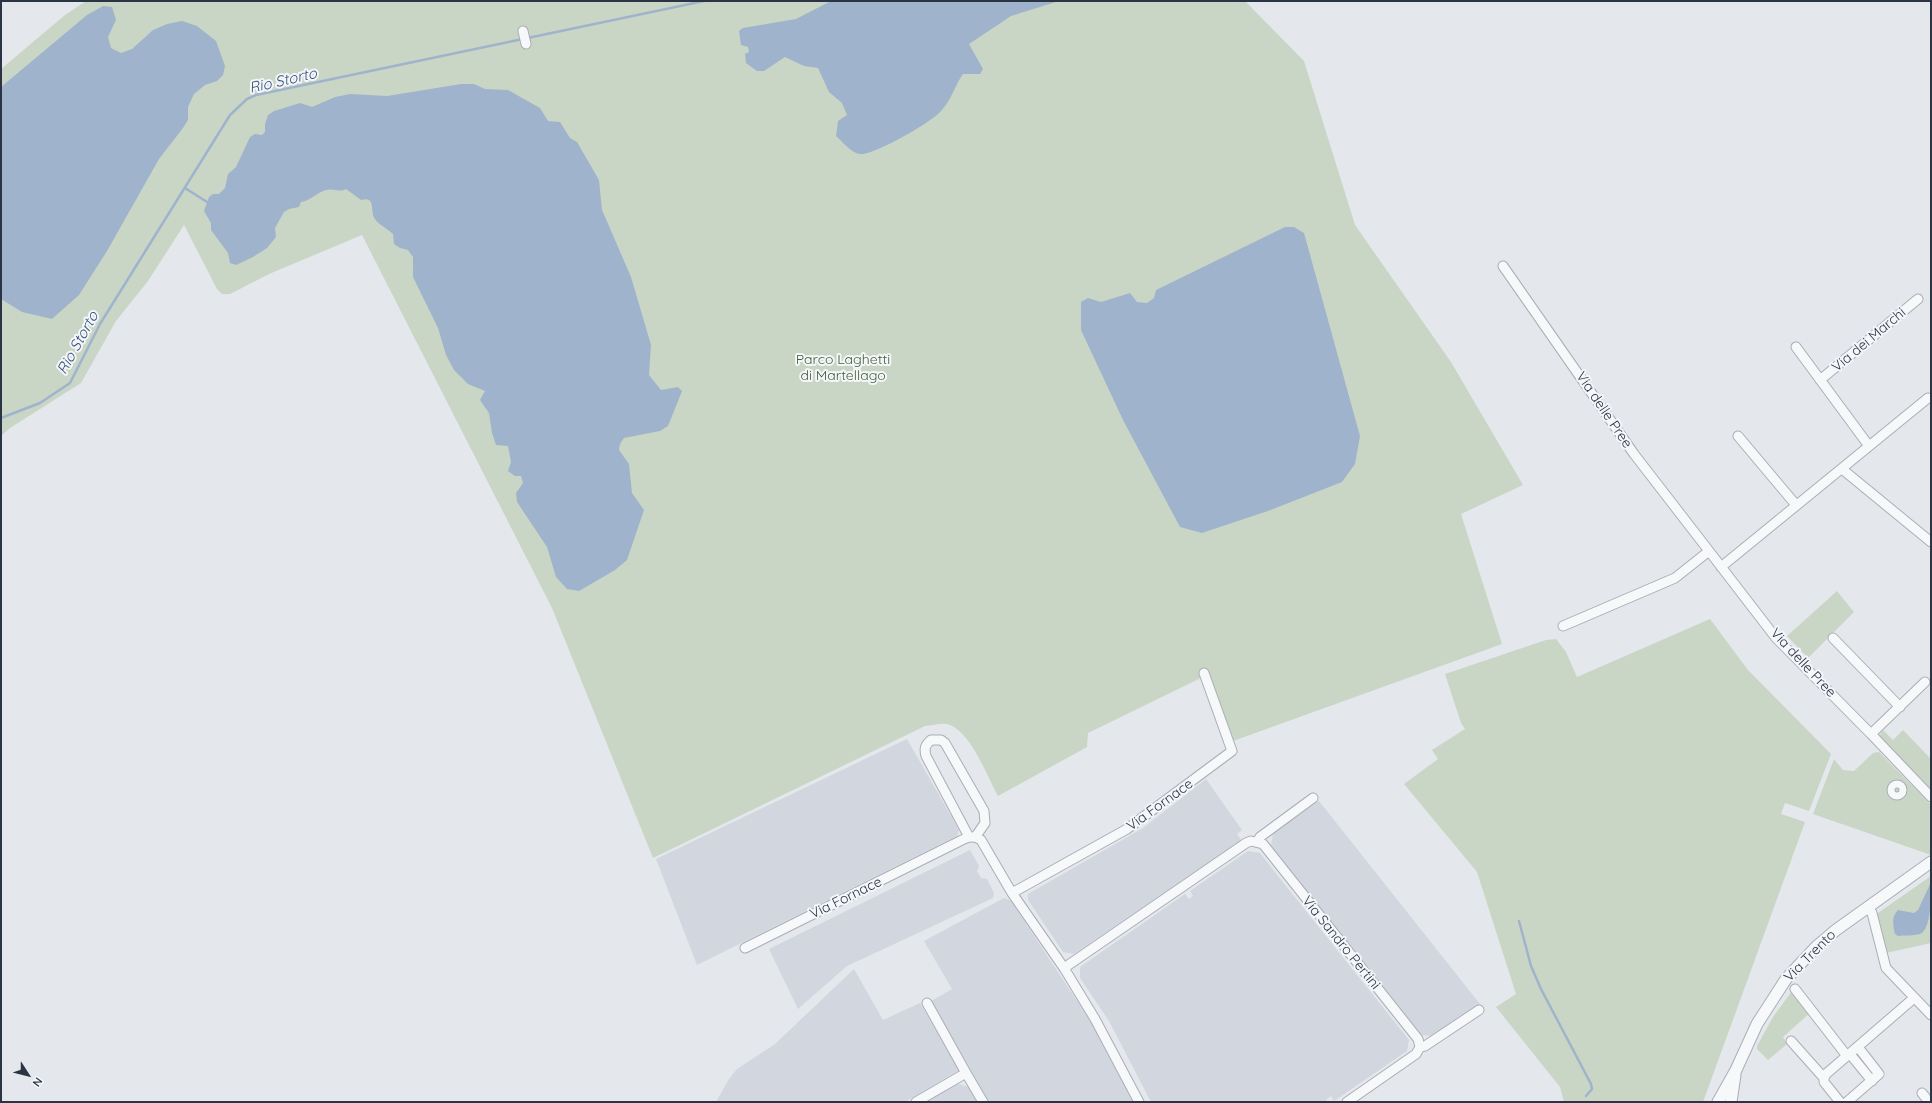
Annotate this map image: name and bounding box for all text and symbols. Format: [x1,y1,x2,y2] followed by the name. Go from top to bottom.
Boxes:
[247,64,319,98] water label: Rio Storto
[1829,304,1909,376] street label: Via dei Marchi
[53,309,103,377] water label: Rio Storto
[796,352,890,384] park label: Parco Laghetti di Martellago
[1572,369,1636,451] street label: Via delle Pree
[1767,625,1839,701] street label: Via delle Pree
[1124,775,1196,835] street label: Via Fornace
[807,873,885,923] street label: Via Fornace
[1298,893,1384,993] street label: Via Sandro Pertini
[1781,927,1839,985] street label: Via Trento
[8,1055,48,1095] north arrow
[30,1075,46,1089] text: N

